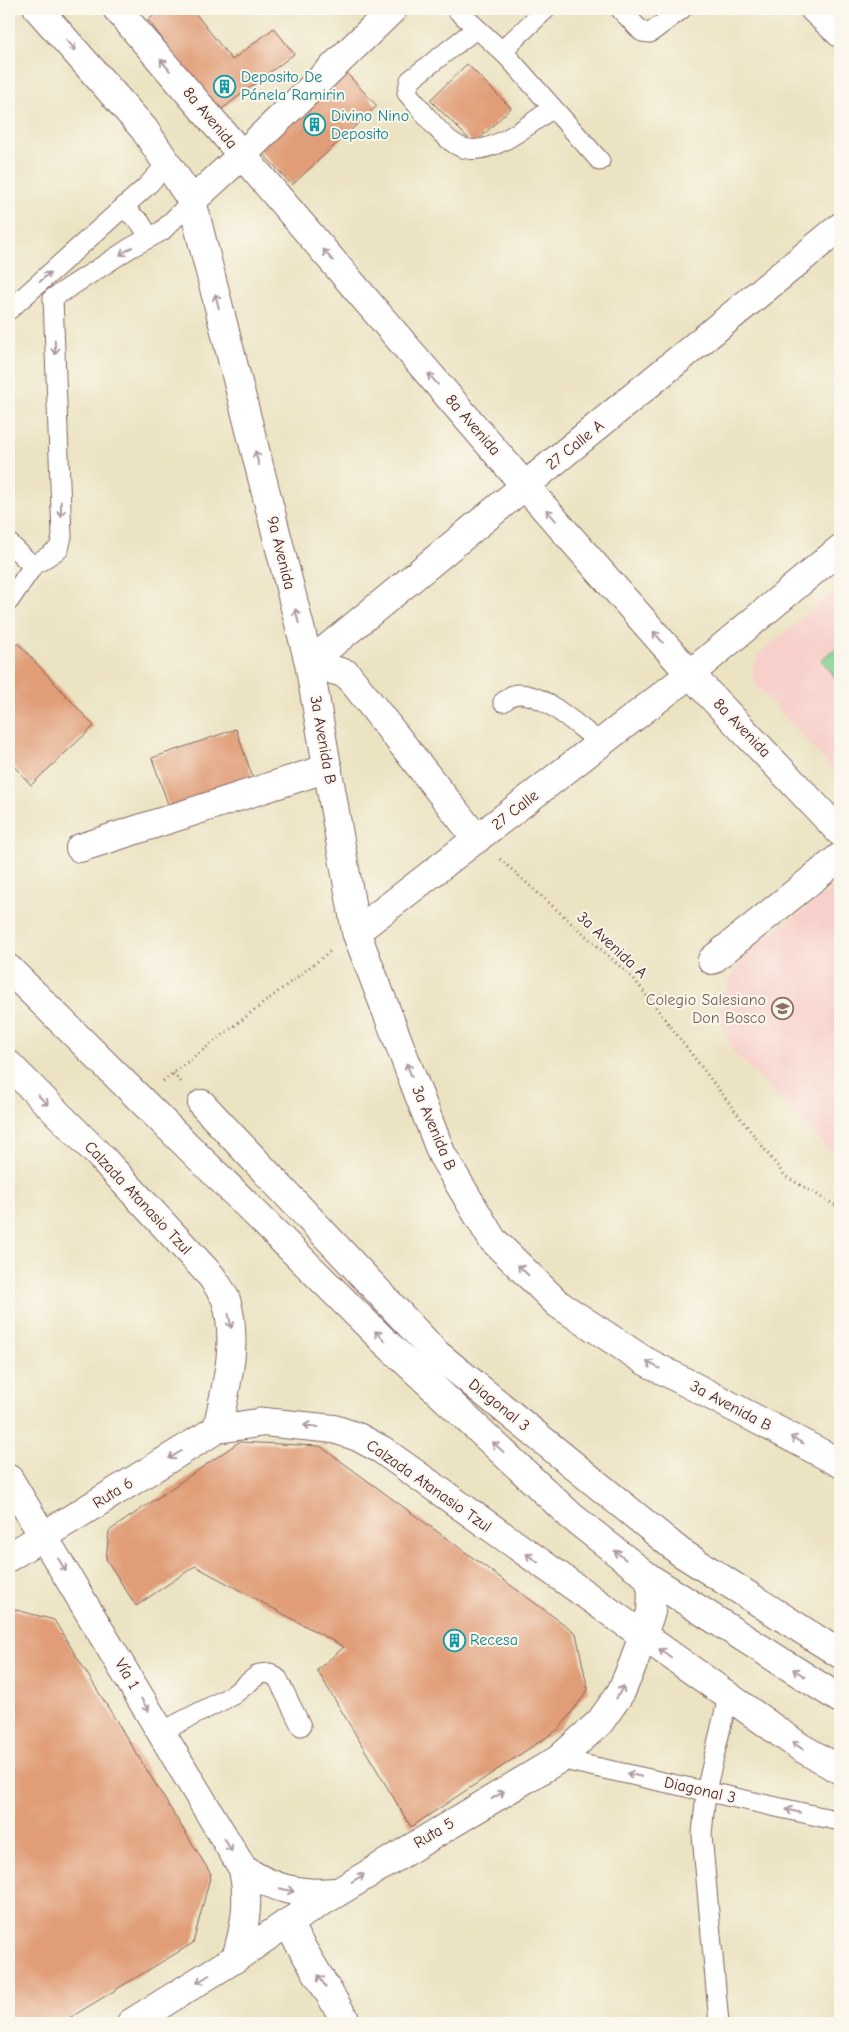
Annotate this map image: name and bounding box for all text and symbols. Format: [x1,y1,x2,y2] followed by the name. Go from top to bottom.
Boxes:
[65,39,76,52] one-way arrow
[159,58,170,71] one-way arrow
[241,68,345,104] place label: Deposito De Pánela Ramirin
[213,74,237,98] building icon: Deposito De Pánela Ramirin
[179,84,241,152] street label: 8a Avenida
[331,107,409,143] place label: Divino Nino Deposito
[303,113,327,137] building icon: Divino Nino Deposito
[119,246,133,256] one-way arrow
[322,249,333,262] one-way arrow
[39,271,52,283] one-way arrow
[212,293,221,309] one-way arrow
[50,338,60,355] one-way arrow
[428,372,439,385] one-way arrow
[442,391,504,459] street label: 8a Avenida
[543,416,607,474] street label: 27 Calle A
[252,451,261,467] one-way arrow
[56,501,65,517] one-way arrow
[545,509,556,522] one-way arrow
[263,514,299,592] street label: 9a Avenida
[292,608,301,624] one-way arrow
[652,631,664,644] one-way arrow
[306,694,340,786] street label: 3a Avenida B
[710,695,774,761] street label: 8a Avenida
[488,786,542,834] street label: 27 Calle
[573,908,651,982] street label: 3a Avenida A
[646,991,766,1027] place label: Colegio Salesiano Don Bosco
[770,997,794,1021] school or university icon: Colegio Salesiano Don Bosco
[404,1063,413,1078] one-way arrow
[408,1083,460,1173] street label: 3a Avenida B
[37,1094,49,1106] one-way arrow
[81,1138,195,1258] street label: Calzada Atanasio Tzul
[517,1264,529,1276] one-way arrow
[225,1312,235,1328] one-way arrow
[373,1330,386,1342] one-way arrow
[646,1360,661,1369] one-way arrow
[465,1375,533,1435] street label: Diagonal 3
[687,1377,775,1435] street label: 3a Avenida B
[303,1421,319,1431] one-way arrow
[790,1435,805,1445] one-way arrow
[363,1436,495,1536] street label: Calzada Atanasio Tzul
[492,1441,504,1453] one-way arrow
[169,1450,183,1460] one-way arrow
[90,1474,136,1512] street label: Ruta 6
[614,1549,627,1560] one-way arrow
[525,1553,539,1563] one-way arrow
[58,1558,68,1572] one-way arrow
[442,1628,466,1652] building icon: Recesa
[470,1631,518,1649] place label: Recesa
[658,1648,672,1658] one-way arrow
[111,1656,143,1692] street label: Vía 1
[792,1668,806,1679] one-way arrow
[615,1686,625,1700] one-way arrow
[141,1698,151,1712] one-way arrow
[791,1740,805,1751] one-way arrow
[626,1770,642,1779] one-way arrow
[662,1773,738,1807] street label: Diagonal 3
[490,1790,504,1800] one-way arrow
[785,1806,801,1815] one-way arrow
[410,1814,458,1852] street label: Ruta 5
[224,1837,234,1851] one-way arrow
[350,1873,364,1883] one-way arrow
[278,1886,294,1895] one-way arrow
[196,1974,210,1984] one-way arrow
[317,1975,327,1989] one-way arrow

